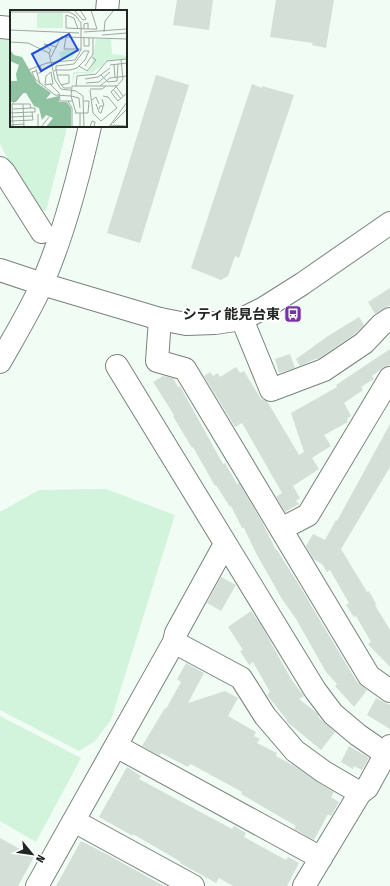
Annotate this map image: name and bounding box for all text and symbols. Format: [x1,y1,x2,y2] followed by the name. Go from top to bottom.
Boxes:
[10,10,127,127] inset map
[283,304,303,324] bus stop icon: シティ能見台東
[183,306,280,323] place label: シティ能見台東
[12,834,52,874] north arrow
[33,853,48,865] text: N

